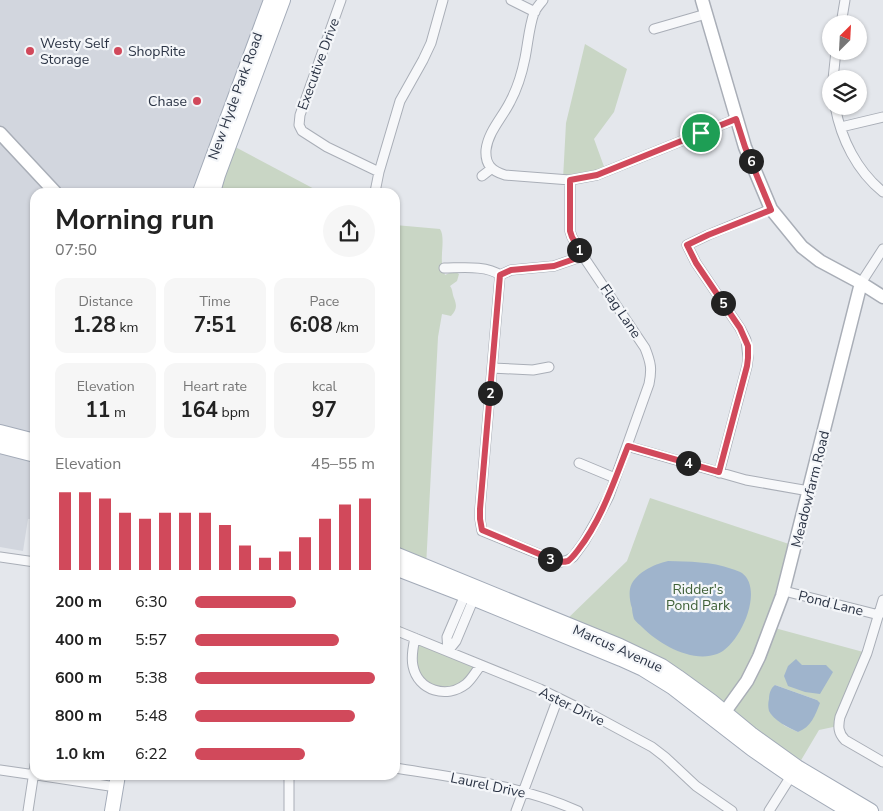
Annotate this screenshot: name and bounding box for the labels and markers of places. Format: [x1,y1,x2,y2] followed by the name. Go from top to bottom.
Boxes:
[40,34,110,69] place label: Westy Self Storage
[128,42,185,61] place label: ShopRite
[24,45,36,57] marker: Westy Self Storage
[112,45,124,57] marker: ShopRite
[148,92,187,111] place label: Chase
[191,95,203,107] marker: Chase
[680,112,722,154] pin
[738,148,764,174] pin: 6
[566,238,592,262] pin: 1
[710,290,736,316] pin: 5
[478,380,502,406] pin: 2
[676,450,700,476] pin: 4
[538,546,562,572] pin: 3

